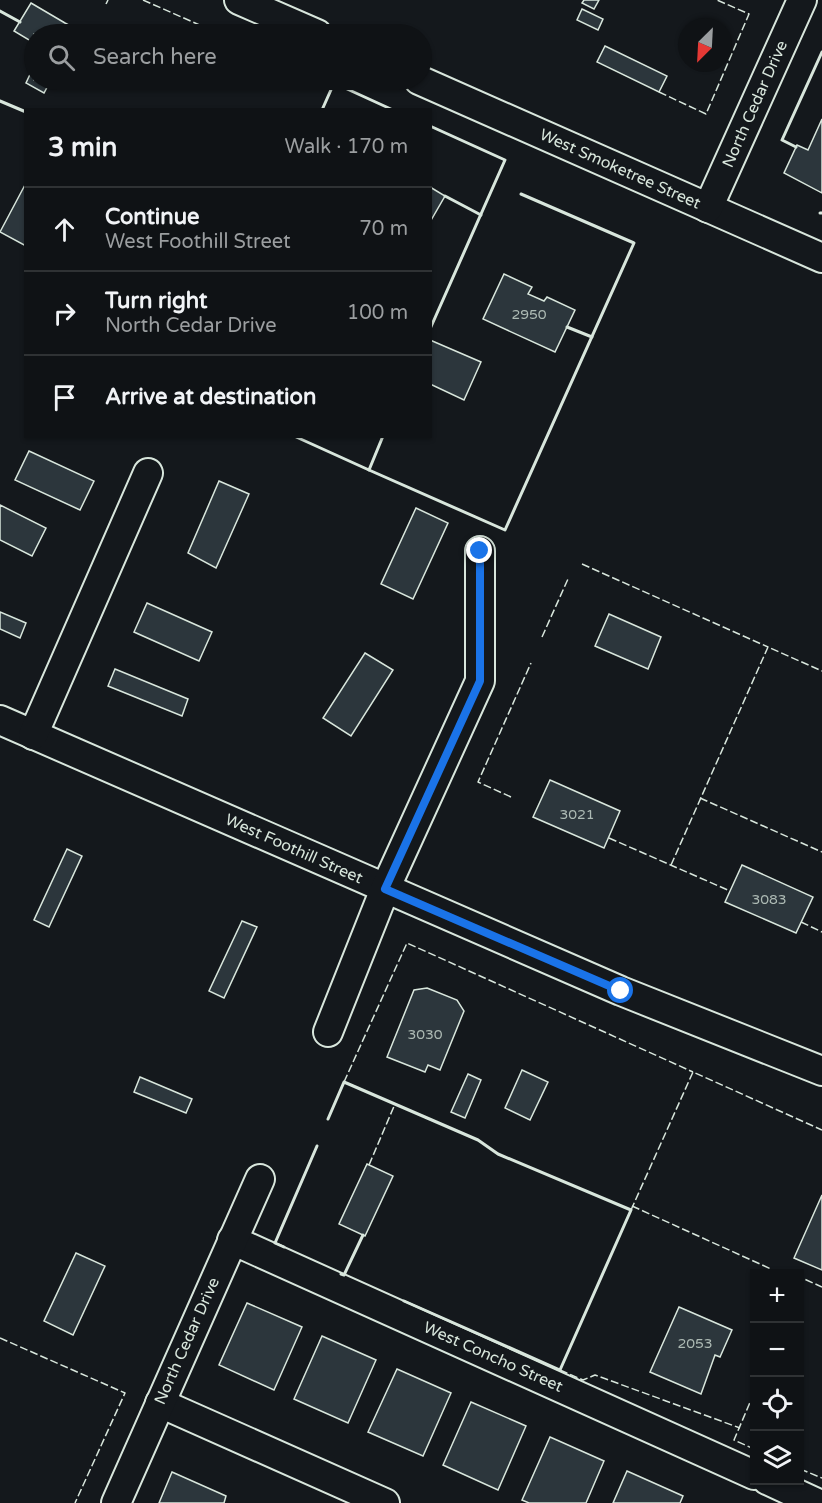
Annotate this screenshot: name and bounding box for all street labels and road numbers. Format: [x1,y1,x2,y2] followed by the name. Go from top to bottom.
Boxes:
[718,37,792,171] street label: North Cedar Drive
[536,124,704,214] street label: West Smoketree Street
[222,810,366,888] street label: West Foothill Street
[150,1274,224,1408] street label: North Cedar Drive
[420,1317,566,1397] street label: West Concho Street

